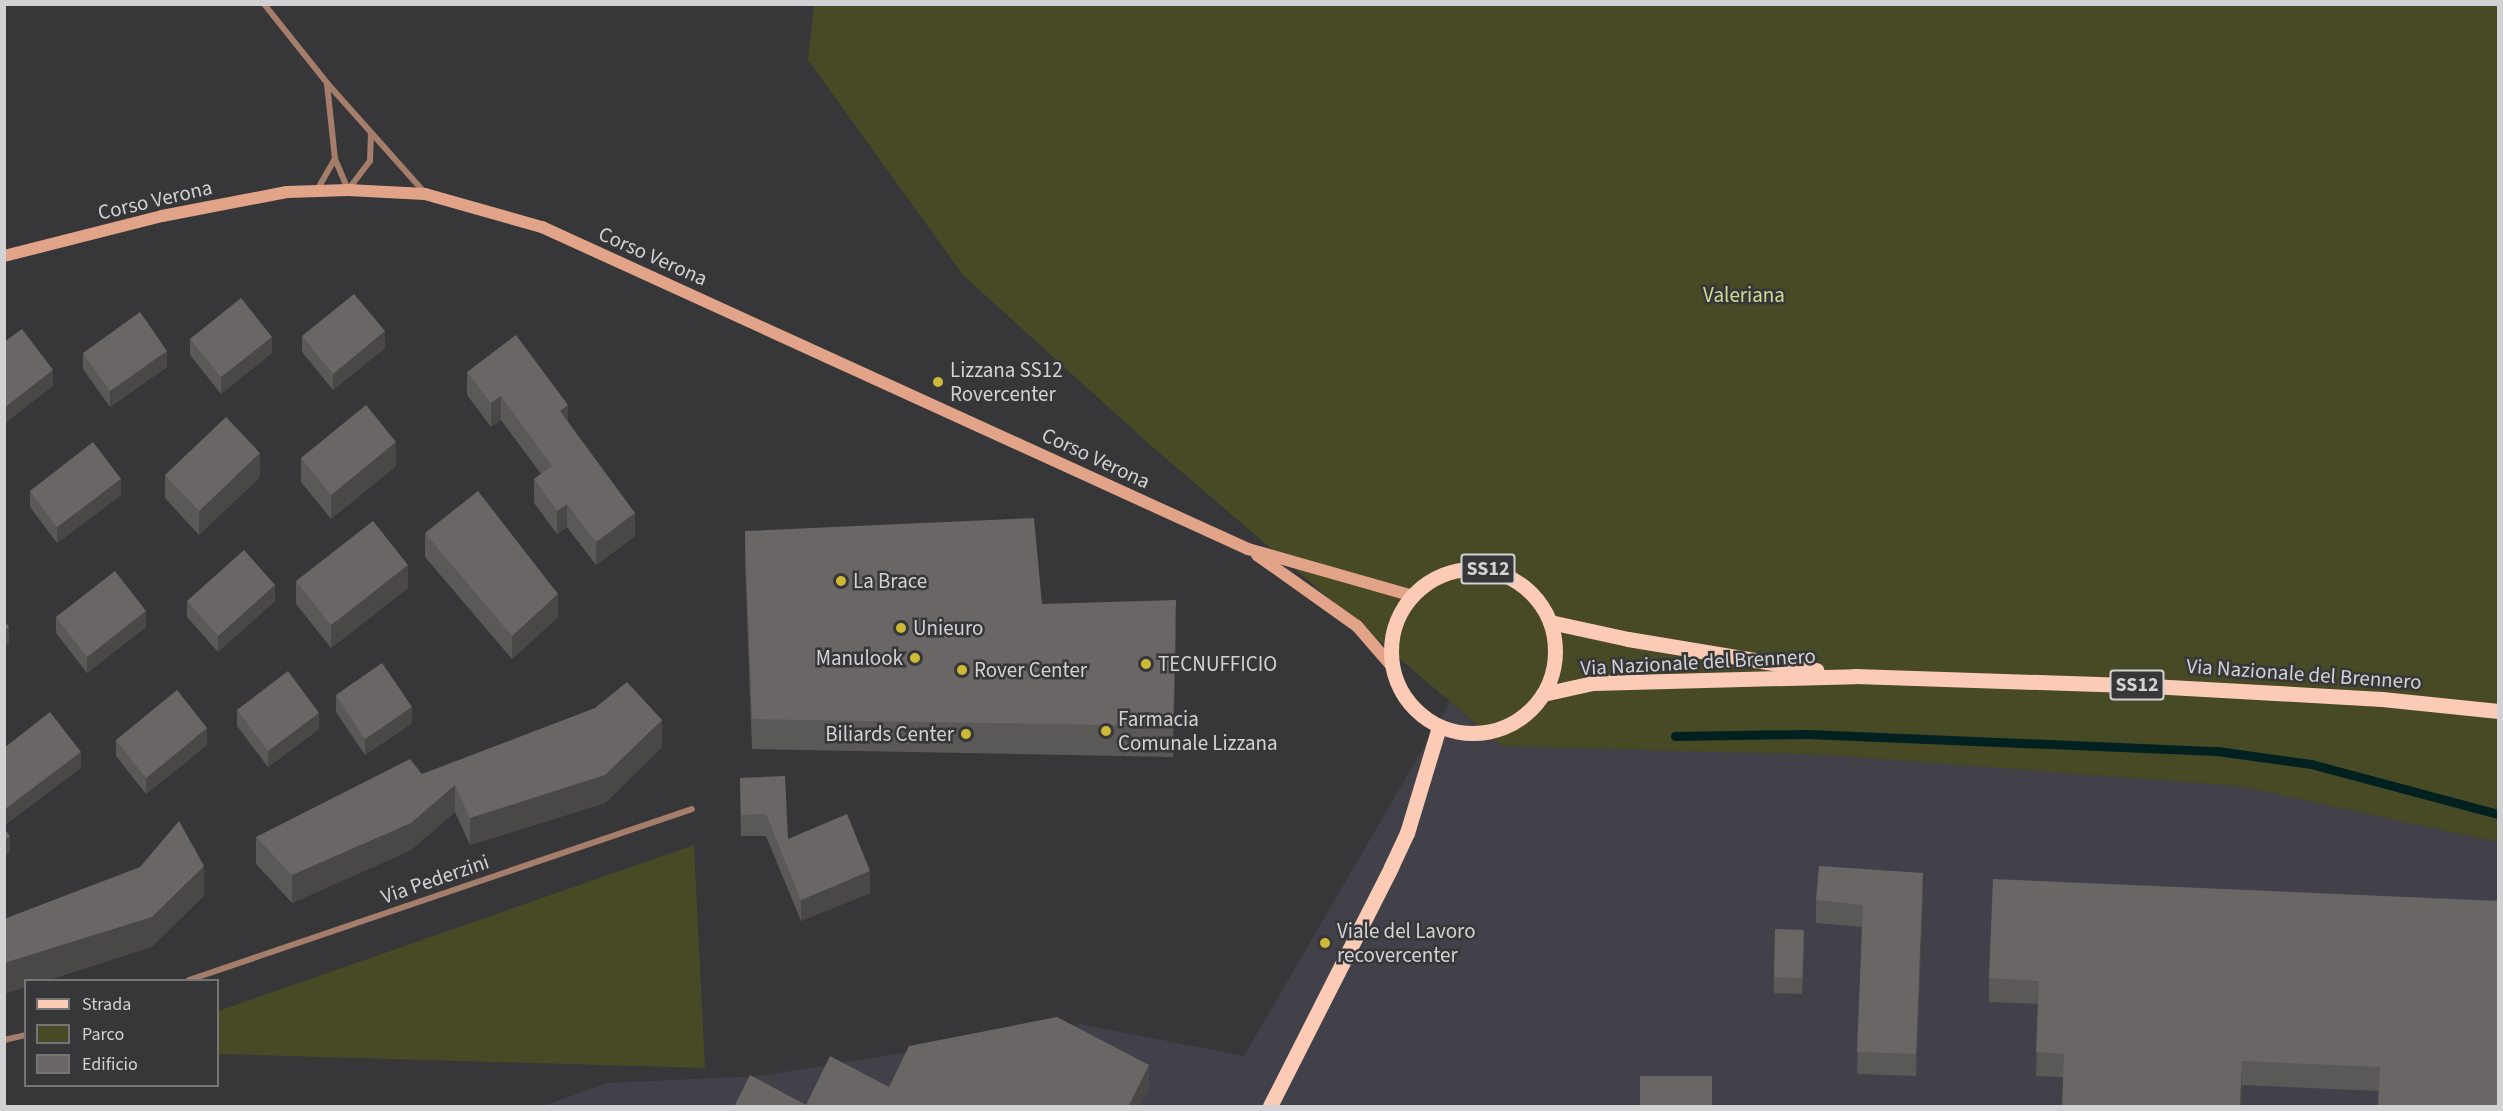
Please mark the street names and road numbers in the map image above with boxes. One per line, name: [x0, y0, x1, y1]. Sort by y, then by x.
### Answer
street label: Corso Verona: [95, 175, 215, 225]
street label: Corso Verona: [595, 221, 711, 291]
street label: Corso Verona: [1038, 422, 1154, 494]
road number: SS12: [1460, 552, 1516, 586]
street label: Via Nazionale del Brennero: [1580, 643, 1816, 681]
street label: Via Nazionale del Brennero: [2186, 653, 2422, 695]
road number: SS12: [2108, 668, 2166, 702]
street label: Via Pederzini: [378, 849, 492, 909]

